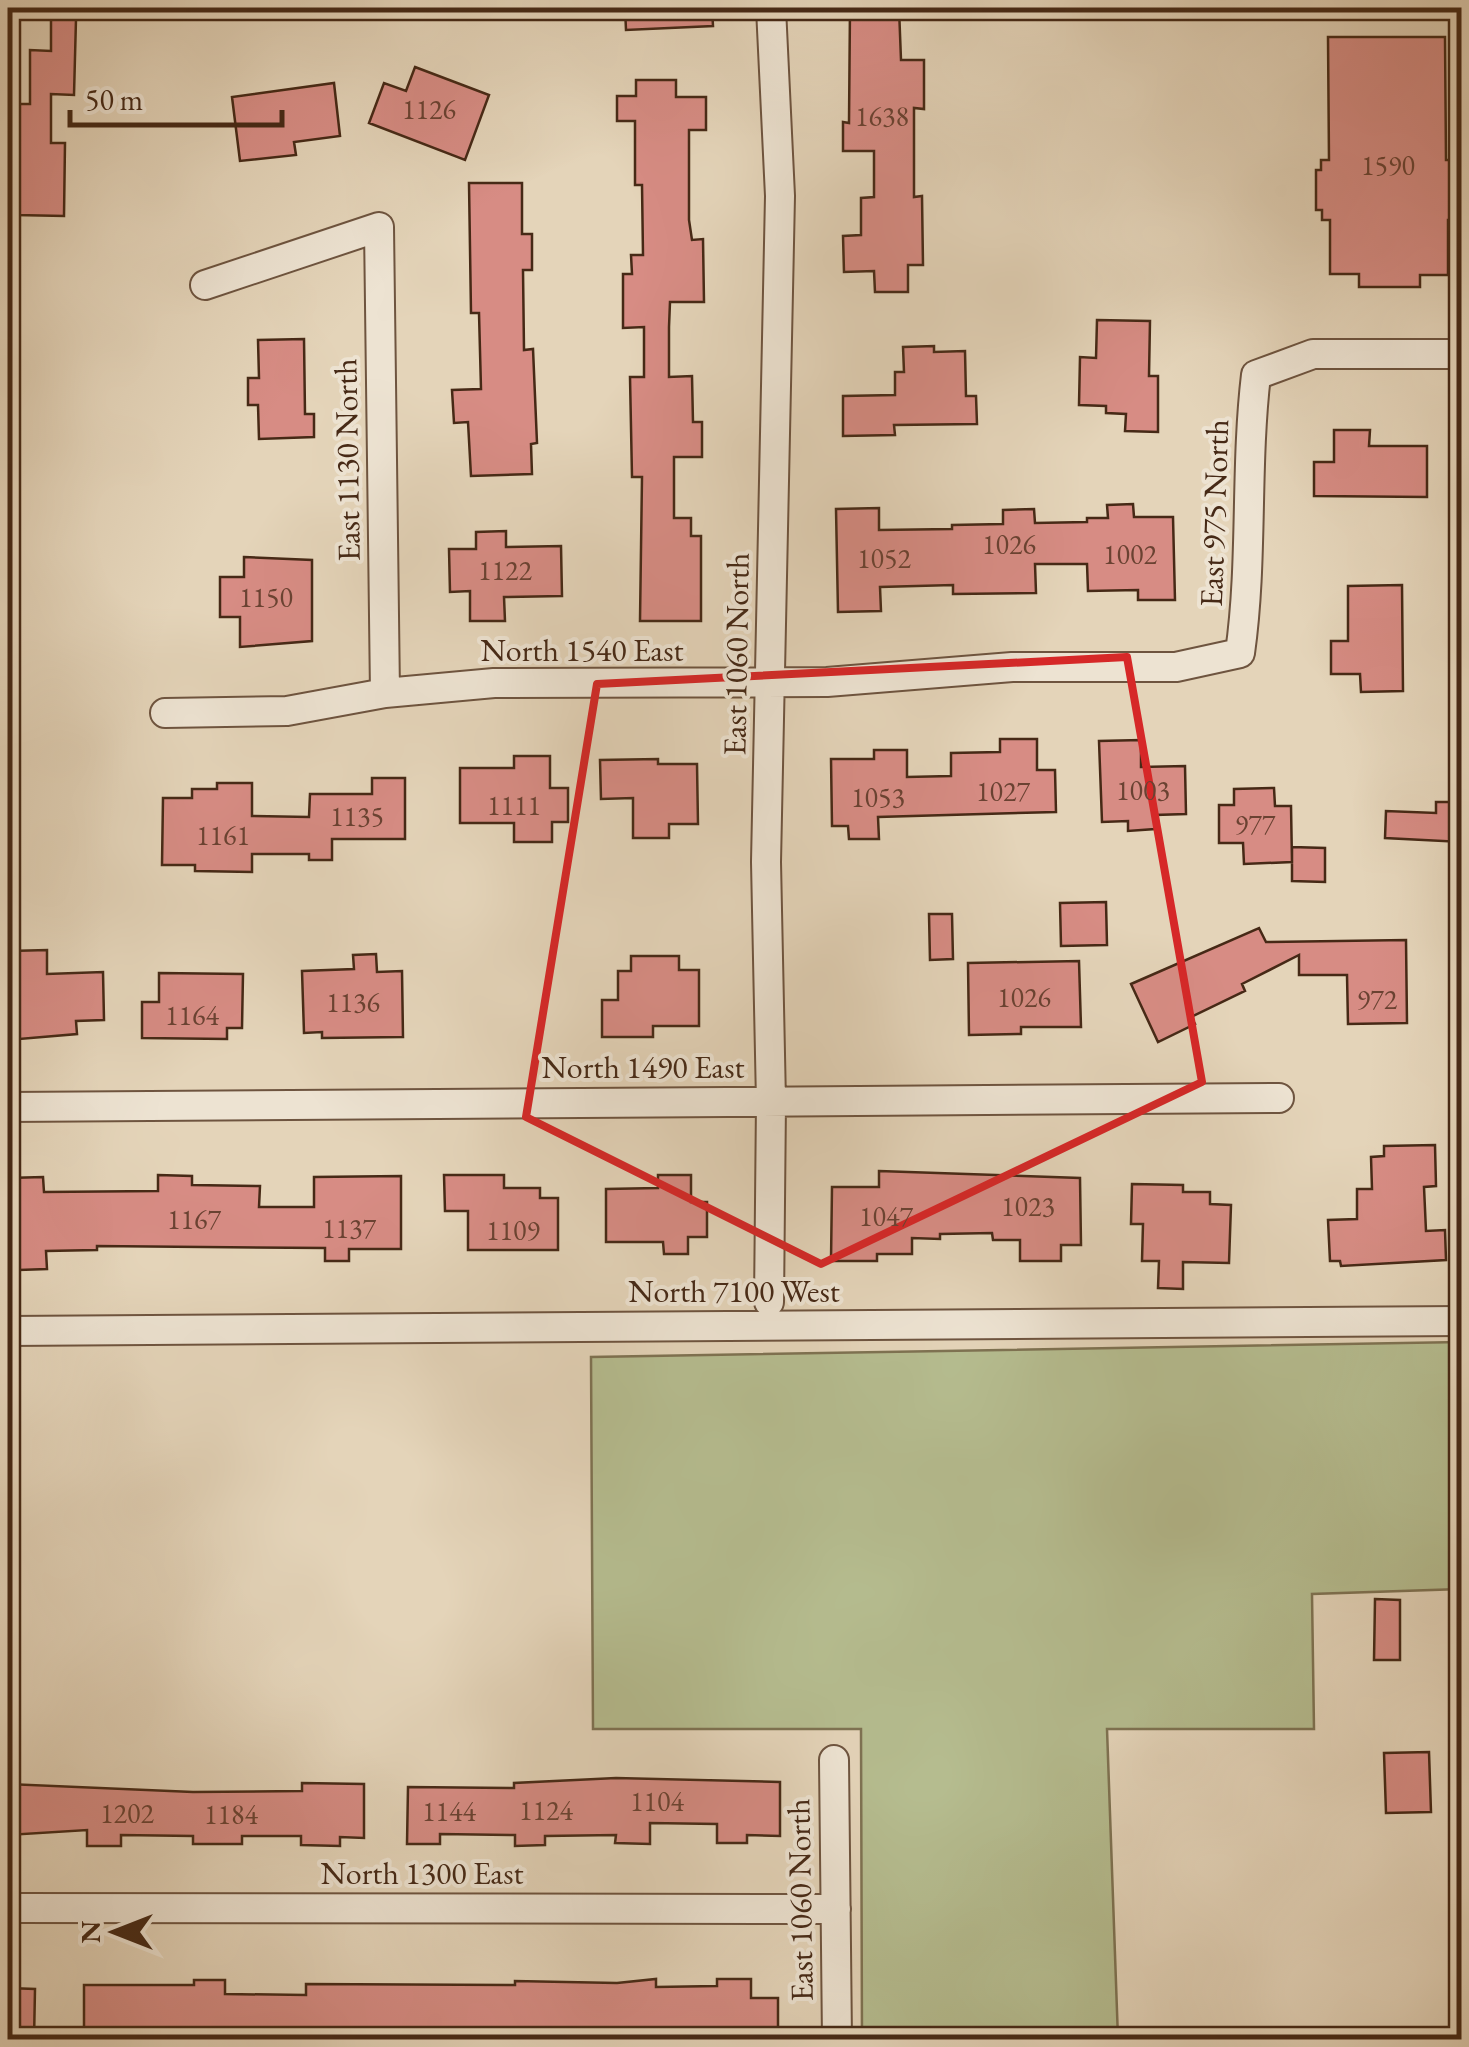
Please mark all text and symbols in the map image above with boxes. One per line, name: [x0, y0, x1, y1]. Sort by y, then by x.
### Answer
scale bar: [70, 65, 282, 127]
text: 50 m: [85, 80, 143, 119]
house number: 1126: [402, 91, 456, 127]
house number: 1638: [855, 98, 909, 134]
house number: 1590: [1361, 147, 1415, 183]
street label: East 1130 North: [324, 358, 370, 562]
street label: East 975 North: [1190, 418, 1238, 608]
house number: 1026: [982, 526, 1036, 562]
house number: 1002: [1103, 536, 1157, 572]
house number: 1052: [857, 540, 911, 576]
house number: 1122: [478, 552, 532, 588]
street label: East 1060 North: [713, 552, 759, 756]
house number: 1150: [239, 579, 293, 615]
street label: North 1540 East: [480, 629, 684, 671]
house number: 1003: [1116, 772, 1170, 808]
house number: 1027: [976, 773, 1030, 809]
house number: 1053: [851, 779, 905, 815]
house number: 1111: [487, 787, 541, 823]
house number: 1135: [330, 798, 384, 834]
house number: 977: [1235, 806, 1276, 842]
house number: 1161: [196, 817, 250, 853]
house number: 1026: [997, 979, 1051, 1015]
house number: 972: [1357, 981, 1398, 1017]
house number: 1136: [326, 984, 380, 1020]
house number: 1164: [165, 997, 219, 1033]
street label: North 1490 East: [541, 1046, 745, 1088]
house number: 1023: [1001, 1188, 1055, 1224]
house number: 1047: [859, 1198, 913, 1234]
house number: 1167: [167, 1201, 221, 1237]
house number: 1137: [322, 1210, 376, 1246]
house number: 1109: [486, 1212, 540, 1248]
street label: North 7100 West: [628, 1270, 840, 1312]
house number: 1104: [630, 1783, 684, 1819]
house number: 1124: [519, 1792, 573, 1828]
house number: 1144: [422, 1793, 476, 1829]
house number: 1202: [100, 1795, 154, 1831]
house number: 1184: [204, 1796, 258, 1832]
street label: East 1060 North: [777, 1798, 823, 2002]
street label: North 1300 East: [320, 1852, 524, 1894]
north arrow: [65, 1882, 165, 1982]
text: N: [72, 1920, 108, 1943]

